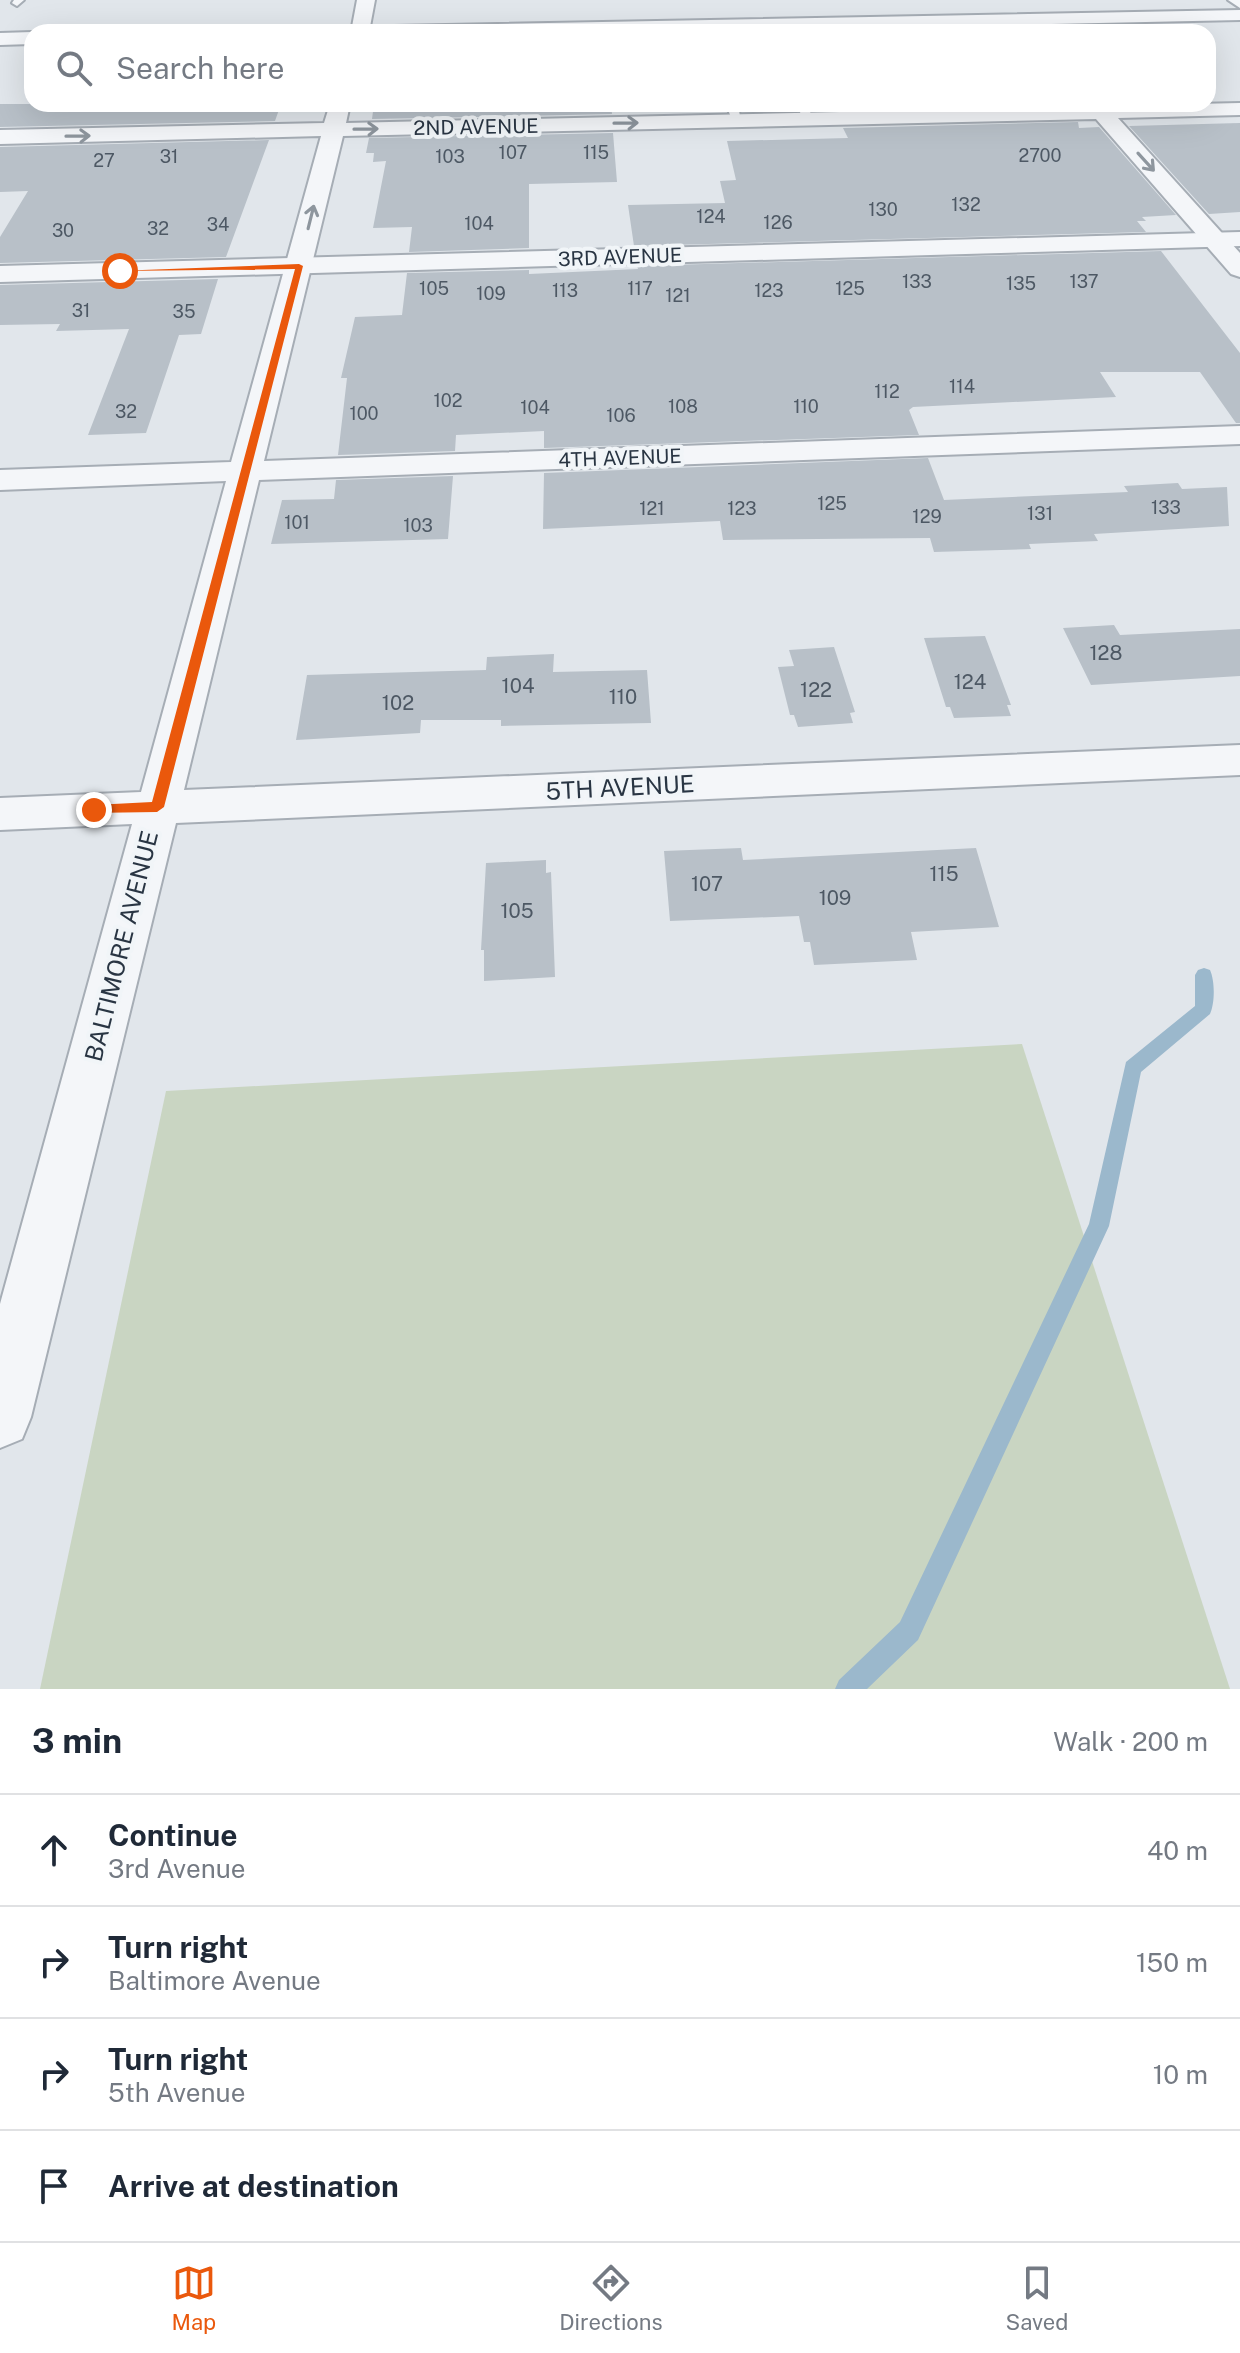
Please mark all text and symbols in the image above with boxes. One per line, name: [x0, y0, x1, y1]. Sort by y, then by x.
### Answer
search box: [24, 24, 1216, 112]
icon: search: [52, 46, 96, 90]
text: Search here: [116, 50, 284, 86]
street label: 2ND AVENUE: [413, 114, 539, 140]
one-way arrow: [612, 115, 639, 131]
one-way arrow: [352, 122, 379, 137]
one-way arrow: [64, 128, 91, 143]
house number: 107: [499, 142, 527, 163]
house number: 115: [583, 142, 609, 163]
house number: 2700: [1018, 145, 1062, 166]
house number: 31: [160, 146, 178, 167]
house number: 103: [435, 146, 465, 167]
house number: 27: [93, 150, 115, 171]
one-way arrow: [1136, 152, 1154, 172]
house number: 132: [951, 194, 981, 215]
house number: 130: [868, 199, 898, 220]
one-way arrow: [305, 204, 320, 230]
house number: 124: [696, 206, 726, 227]
house number: 126: [763, 212, 793, 233]
house number: 104: [464, 213, 494, 234]
house number: 34: [207, 214, 229, 235]
house number: 32: [147, 218, 169, 239]
house number: 30: [52, 220, 74, 241]
street label: 3RD AVENUE: [558, 243, 682, 271]
route start: [102, 253, 138, 289]
house number: 133: [902, 271, 932, 292]
house number: 137: [1069, 271, 1099, 292]
house number: 135: [1006, 273, 1036, 294]
house number: 105: [419, 278, 449, 299]
house number: 117: [627, 278, 653, 299]
house number: 125: [835, 278, 865, 299]
house number: 113: [552, 280, 578, 301]
house number: 123: [754, 280, 784, 301]
house number: 109: [476, 283, 506, 304]
house number: 121: [665, 285, 691, 306]
house number: 31: [72, 300, 90, 321]
house number: 35: [173, 301, 195, 322]
house number: 114: [949, 376, 975, 397]
house number: 112: [874, 381, 900, 402]
house number: 102: [433, 390, 463, 411]
house number: 108: [668, 396, 698, 417]
house number: 110: [793, 396, 819, 417]
house number: 104: [520, 397, 550, 418]
house number: 32: [115, 401, 137, 422]
house number: 100: [349, 403, 379, 424]
house number: 106: [606, 405, 636, 426]
street label: 4TH AVENUE: [558, 444, 682, 472]
house number: 125: [817, 493, 847, 514]
house number: 133: [1151, 497, 1181, 518]
house number: 121: [639, 498, 665, 519]
house number: 123: [727, 498, 757, 519]
house number: 131: [1027, 503, 1053, 524]
house number: 129: [912, 506, 942, 527]
house number: 101: [284, 512, 310, 533]
house number: 103: [403, 515, 433, 536]
house number: 128: [1089, 641, 1123, 665]
house number: 124: [954, 670, 986, 694]
house number: 104: [502, 674, 534, 698]
house number: 122: [800, 678, 832, 702]
house number: 110: [609, 685, 637, 709]
house number: 102: [382, 691, 414, 715]
street label: 5TH AVENUE: [545, 769, 695, 805]
route end: [76, 792, 112, 828]
street label: BALTIMORE AVENUE: [79, 828, 163, 1064]
house number: 115: [929, 862, 959, 886]
house number: 107: [691, 872, 723, 896]
house number: 109: [819, 886, 851, 910]
house number: 105: [500, 899, 534, 923]
text: 3 min: [32, 1721, 122, 1761]
text: Walk · 200 m: [1053, 1726, 1208, 1757]
text: Continue: [108, 1817, 238, 1853]
icon: ahead: [32, 1828, 76, 1872]
text: 40 m: [1147, 1835, 1208, 1866]
text: 3rd Avenue: [108, 1853, 245, 1884]
text: Turn right: [108, 1929, 248, 1965]
icon: right: [32, 1940, 76, 1984]
text: 150 m: [1136, 1947, 1208, 1978]
text: Baltimore Avenue: [108, 1965, 321, 1996]
text: Turn right: [108, 2041, 248, 2077]
icon: right: [32, 2052, 76, 2096]
text: 10 m: [1153, 2059, 1208, 2090]
text: 5th Avenue: [108, 2077, 245, 2108]
icon: arrive: [32, 2164, 76, 2208]
text: Arrive at destination: [108, 2168, 399, 2204]
tab: Map: [172, 2261, 216, 2335]
tab: Directions: [559, 2261, 663, 2335]
tab: Saved: [1006, 2261, 1068, 2335]

